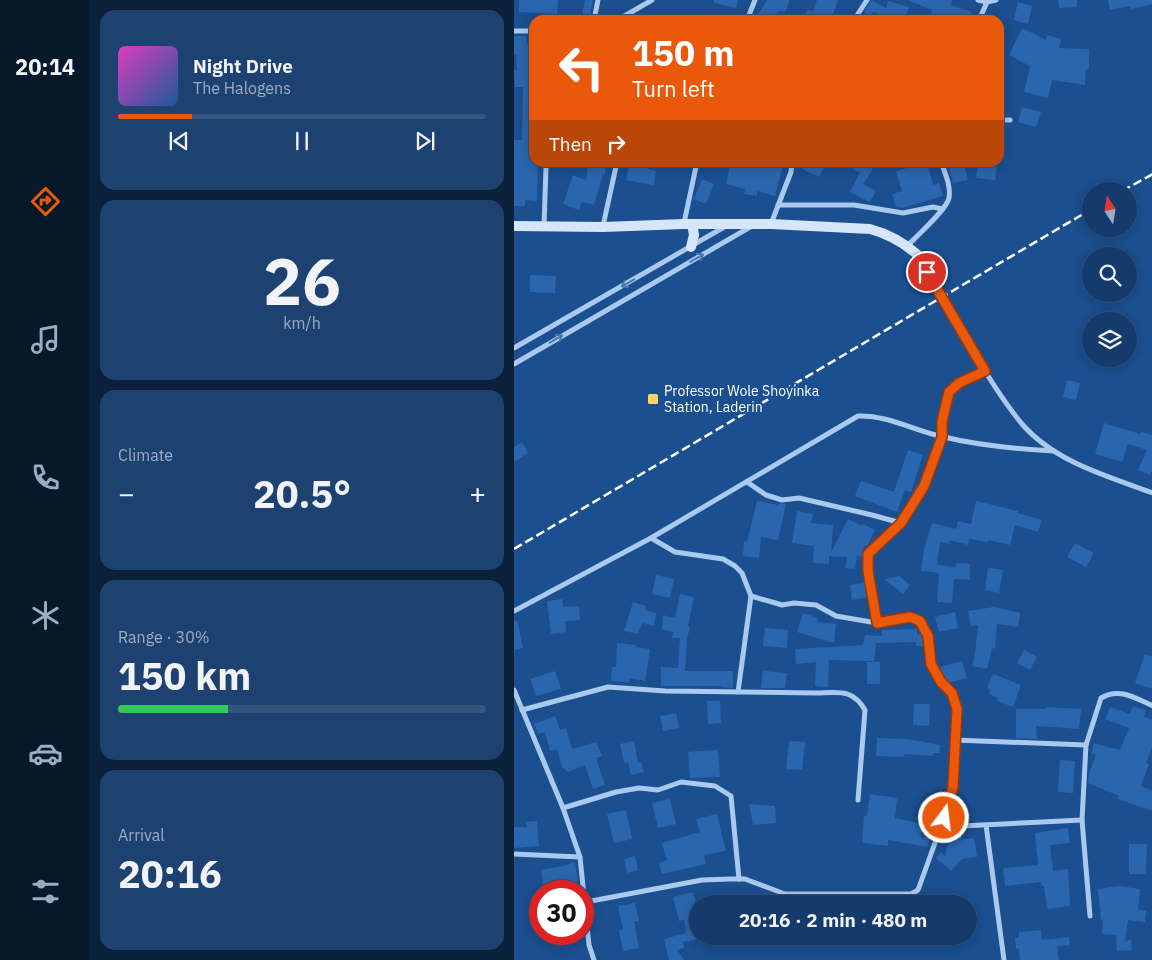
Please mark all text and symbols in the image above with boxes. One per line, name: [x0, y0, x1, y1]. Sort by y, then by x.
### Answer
text: 150 m: [632, 30, 735, 76]
icon: left: [549, 35, 614, 100]
text: 20:14: [15, 52, 75, 81]
text: Night Drive: [193, 54, 293, 78]
text: Turn left: [632, 74, 715, 103]
text: The Halogens: [193, 78, 291, 98]
icon: previous: [165, 127, 193, 155]
icon: pause: [288, 127, 316, 155]
icon: next: [411, 127, 439, 155]
icon: right: [602, 130, 630, 158]
text: Then: [549, 132, 592, 156]
north arrow: [1082, 182, 1136, 238]
map controls: [1082, 182, 1137, 367]
icon: directions: [28, 184, 63, 219]
text: 26: [263, 238, 341, 323]
button: search: [1082, 247, 1137, 302]
pin: [906, 251, 948, 293]
one-way arrow: [689, 252, 703, 262]
icon: arrive: [913, 258, 941, 286]
one-way arrow: [622, 279, 636, 289]
button: layers: [1082, 312, 1137, 367]
text: km/h: [283, 313, 321, 333]
icon: music: [28, 322, 63, 357]
one-way arrow: [549, 334, 563, 344]
place label: Professor Wole Shoyinka Station, Laderin: [664, 382, 820, 416]
marker: Professor Wole Shoyinka Station, Laderin: [646, 392, 660, 406]
text: Climate: [118, 445, 173, 465]
icon: phone: [28, 460, 63, 495]
text: 20.5°: [253, 469, 351, 518]
text: −: [118, 475, 135, 512]
text: +: [469, 475, 486, 512]
icon: climate: [28, 598, 63, 633]
text: Range · 30%: [118, 627, 210, 647]
text: 150 km: [118, 651, 251, 700]
icon: car: [28, 736, 63, 771]
position arrow: [917, 791, 969, 843]
text: Arrival: [118, 825, 165, 845]
text: 20:16: [118, 849, 222, 898]
icon: filters: [28, 874, 63, 909]
speed limit sign: 30: [529, 880, 594, 945]
text: 20:16 · 2 min · 480 m: [739, 908, 927, 932]

